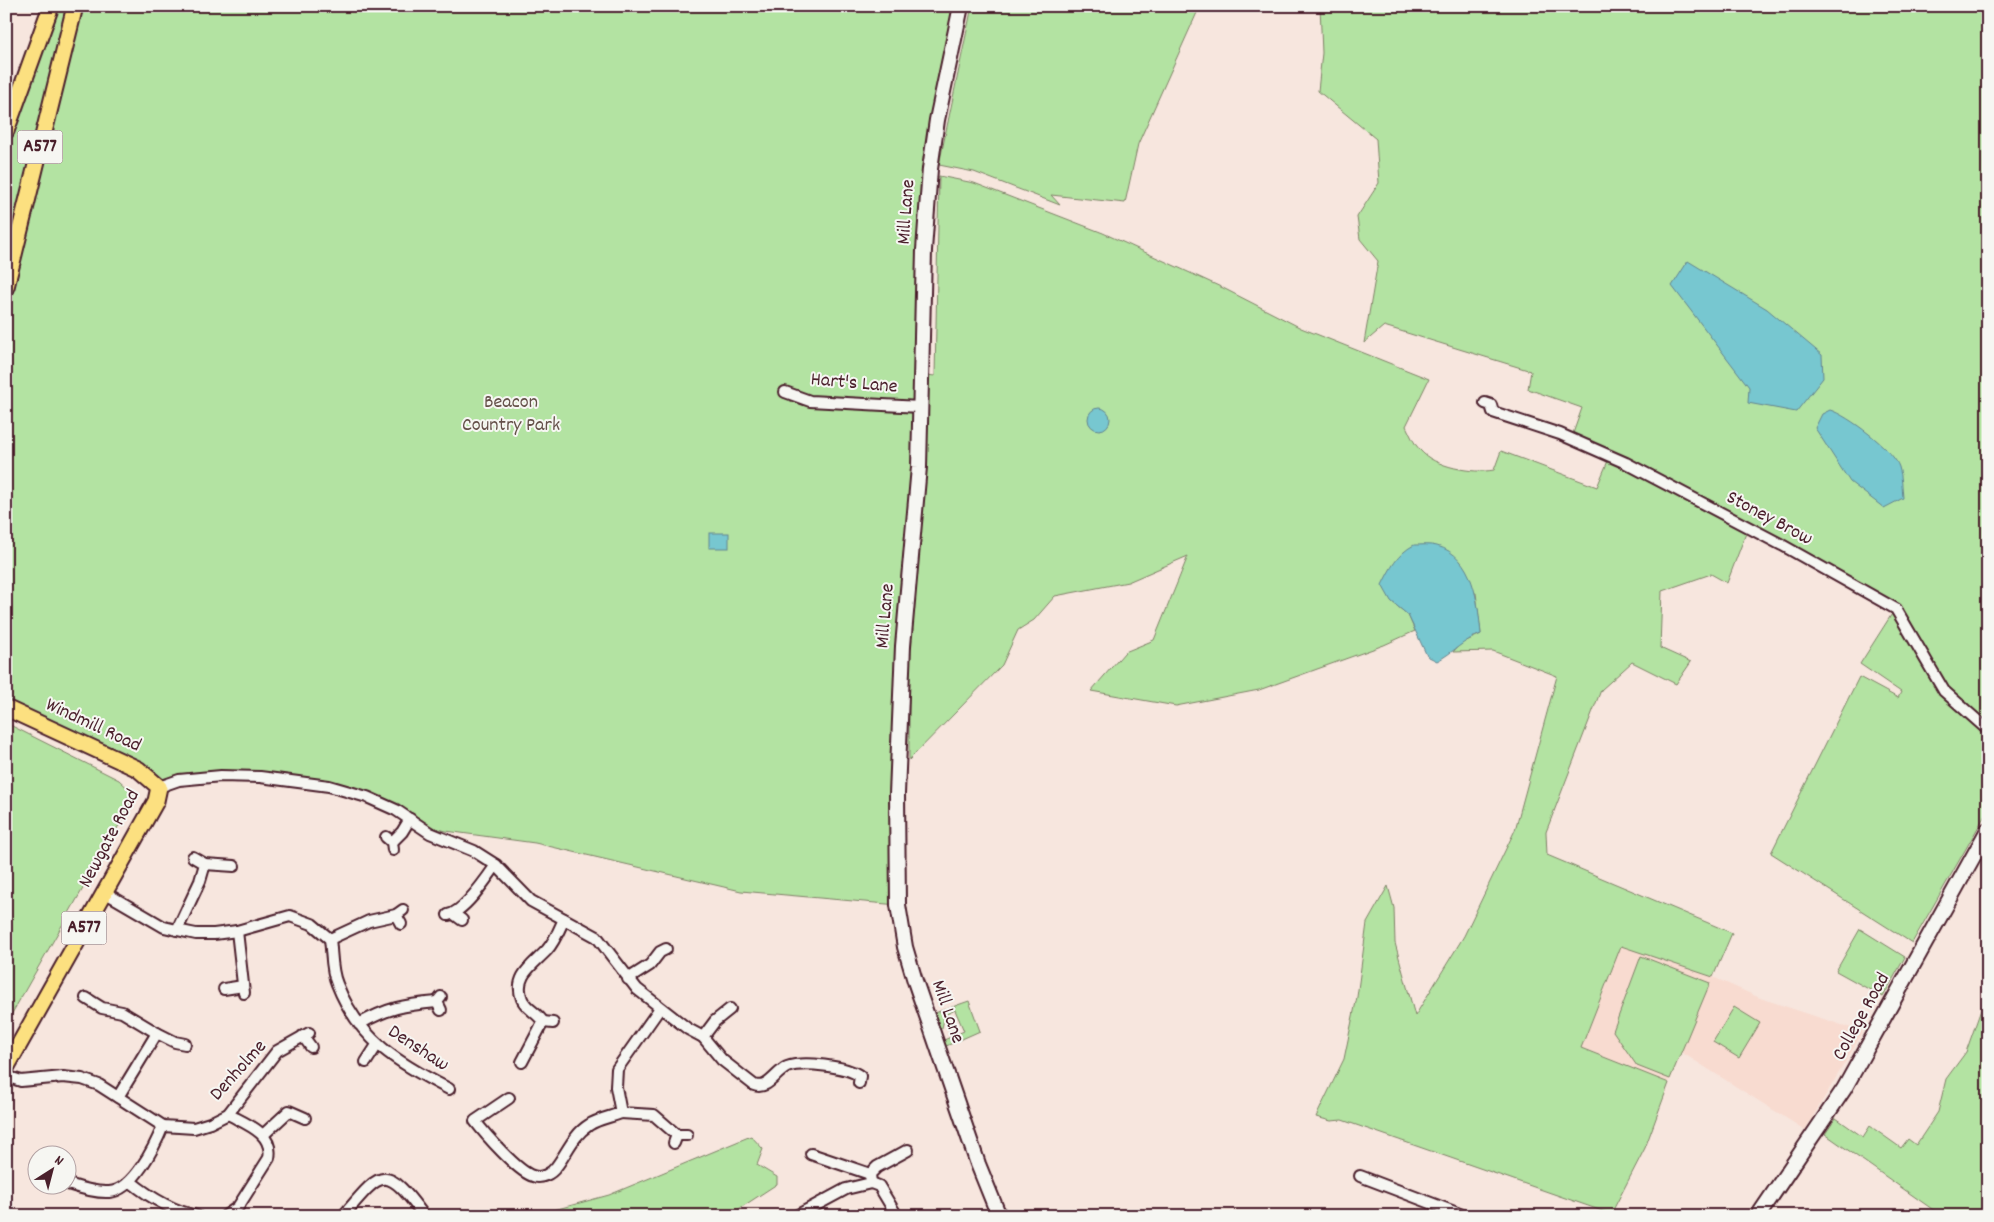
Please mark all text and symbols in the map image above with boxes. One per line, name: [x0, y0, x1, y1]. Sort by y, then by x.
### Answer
road number: A577: [18, 130, 62, 163]
street label: Mill Lane: [891, 178, 923, 245]
street label: Hart's Lane: [809, 366, 899, 402]
park label: Beacon Country Park: [462, 389, 560, 440]
street label: Stoney Brow: [1721, 484, 1817, 554]
street label: Mill Lane: [869, 582, 903, 650]
street label: Windmill Road: [41, 692, 145, 760]
street label: Newgate Road: [72, 785, 148, 893]
road number: A577: [62, 911, 106, 944]
street label: College Road: [1826, 968, 1898, 1066]
street label: Mill Lane: [923, 977, 971, 1048]
street label: Denshaw: [382, 1019, 454, 1079]
street label: Denholme: [204, 1034, 274, 1108]
north arrow: [28, 1144, 78, 1194]
text: N: [50, 1151, 67, 1171]

